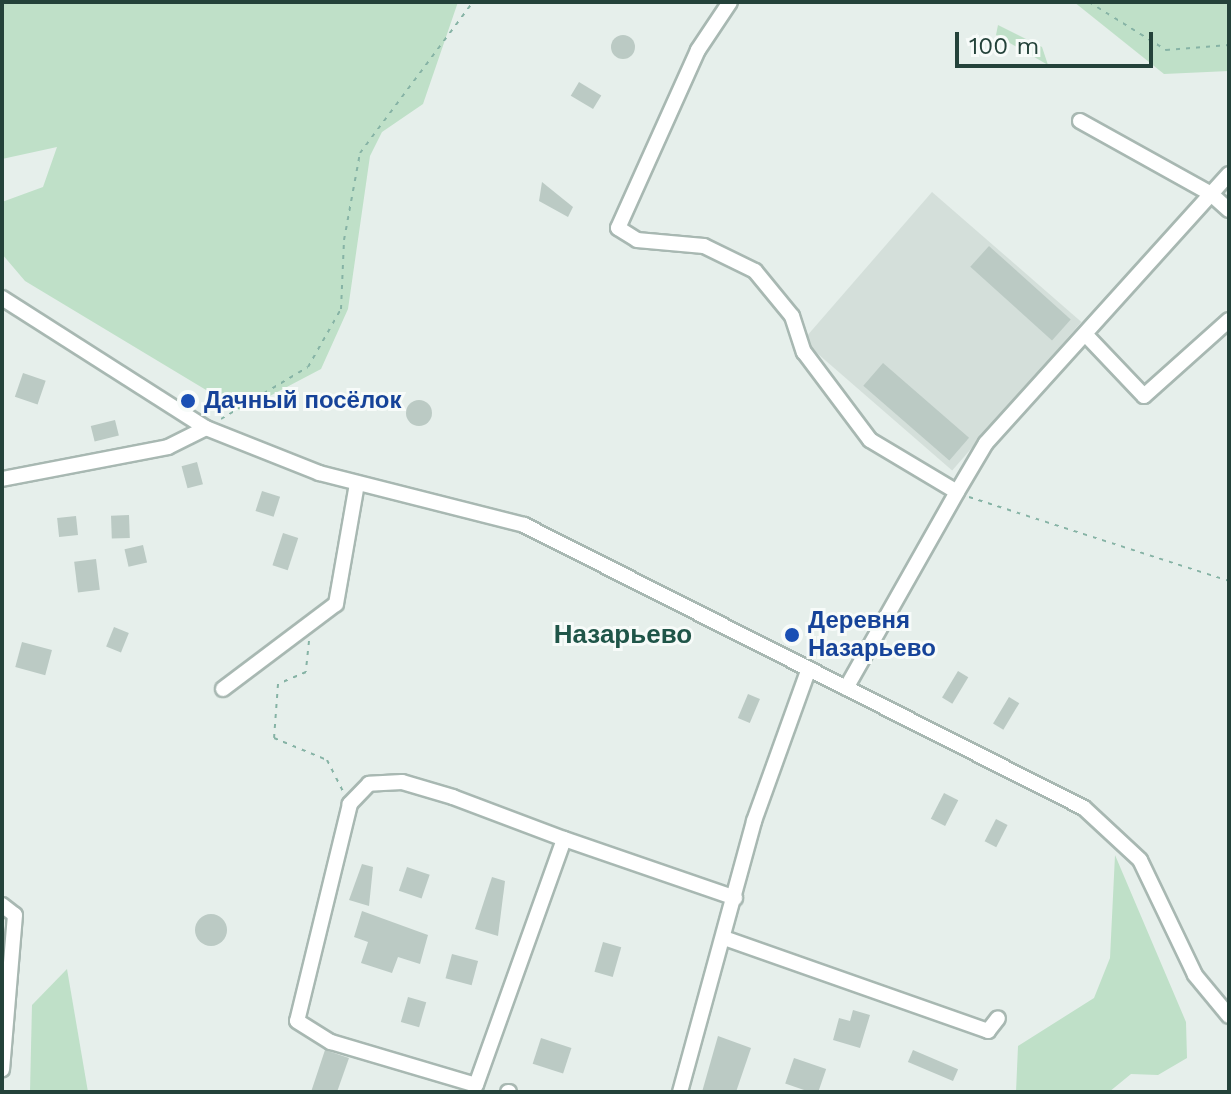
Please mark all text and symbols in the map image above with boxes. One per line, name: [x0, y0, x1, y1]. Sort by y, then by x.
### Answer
scale bar: [959, 16, 1157, 66]
text: 100 m: [969, 32, 1039, 60]
place label: Дачный посёлок: [204, 387, 402, 415]
marker: Дачный посёлок: [179, 392, 197, 410]
place label: Деревня Назарьево: [808, 607, 936, 663]
district label: Назарьево: [554, 619, 692, 651]
marker: Деревня Назарьево: [783, 626, 801, 644]

